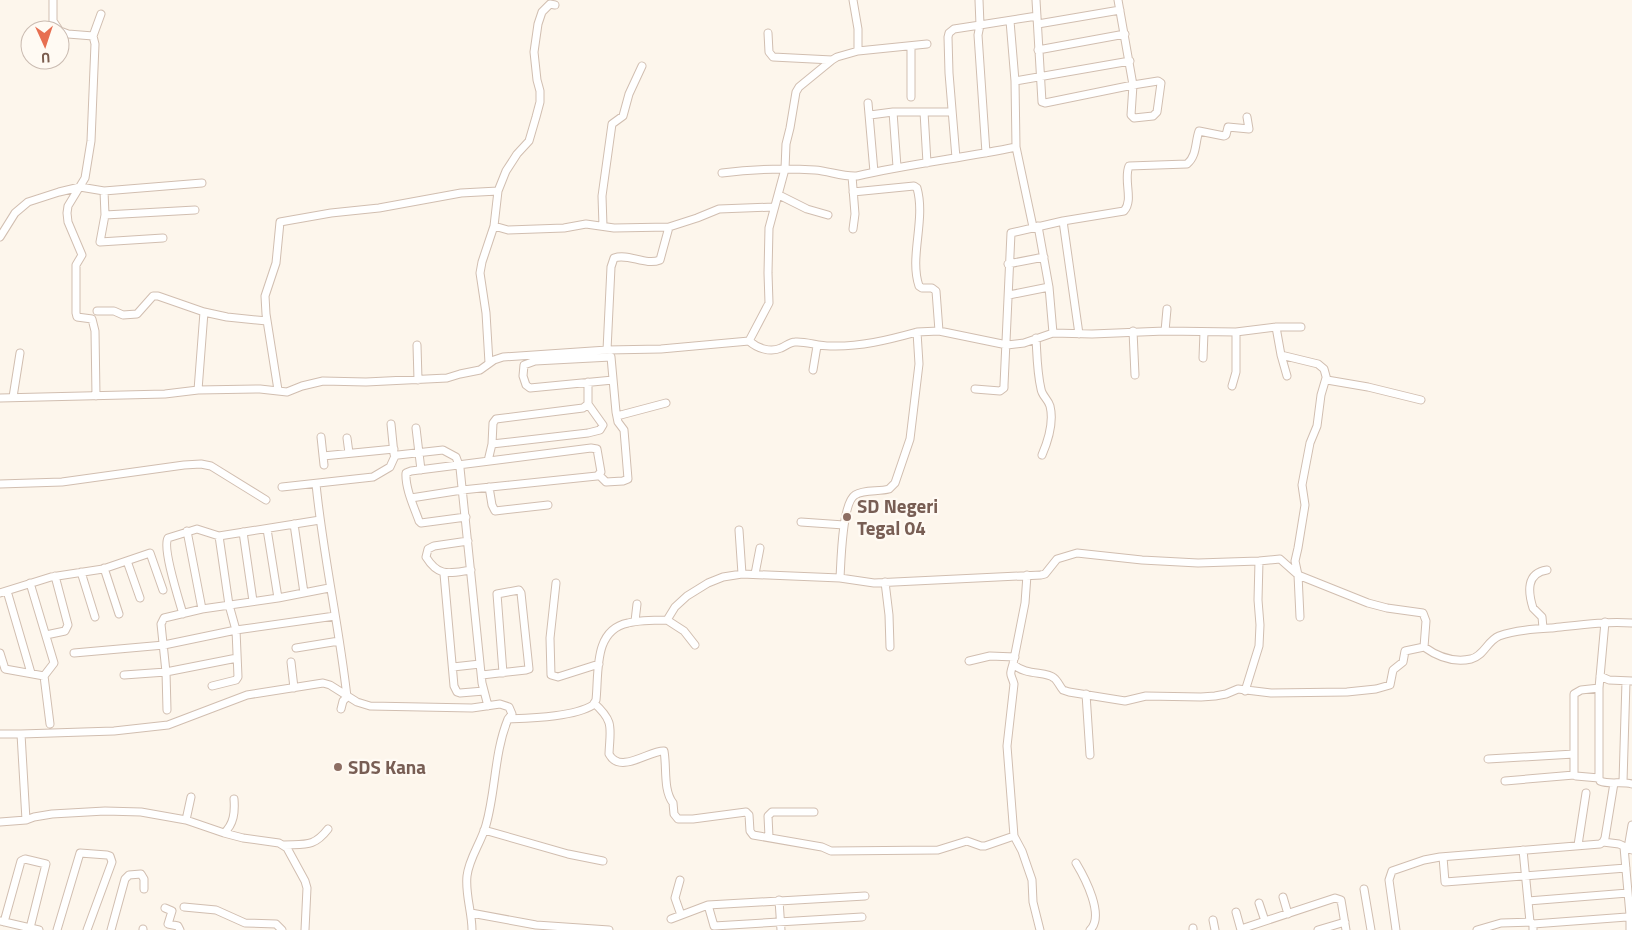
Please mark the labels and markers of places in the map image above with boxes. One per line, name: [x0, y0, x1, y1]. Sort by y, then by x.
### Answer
place label: SD Negeri Tegal 04: [857, 491, 938, 542]
marker: SD Negeri Tegal 04: [841, 511, 853, 523]
place label: SDS Kana: [348, 752, 426, 781]
marker: SDS Kana: [332, 761, 344, 773]

